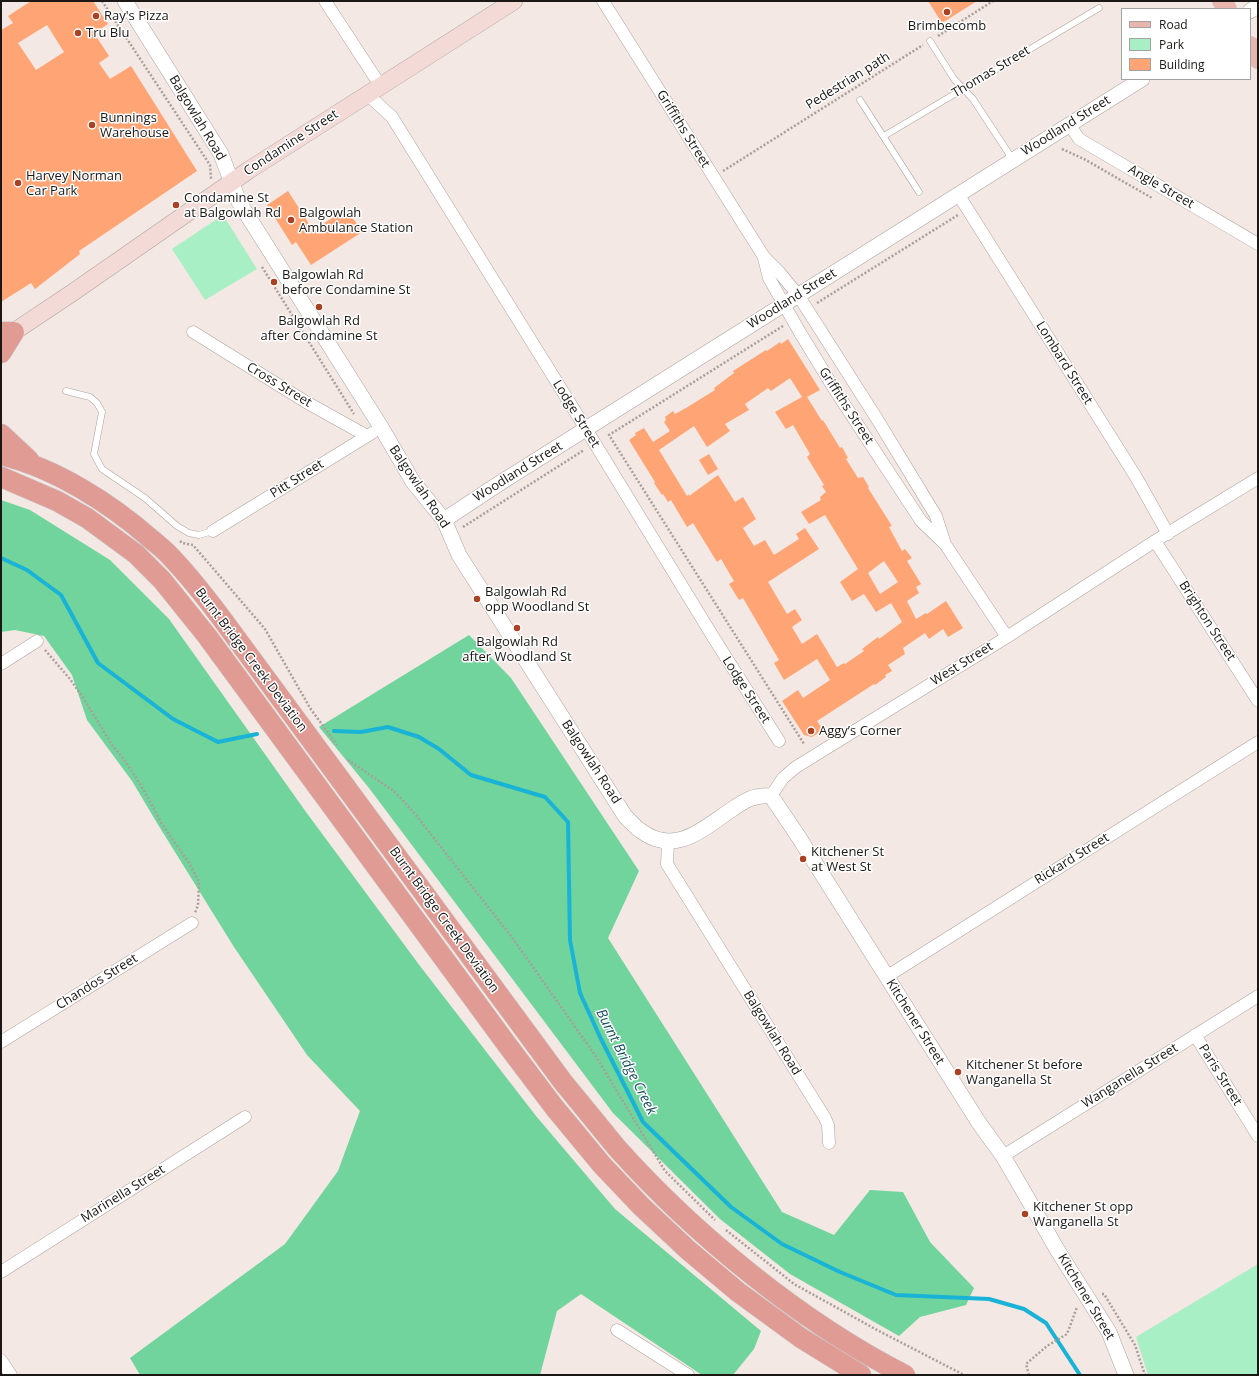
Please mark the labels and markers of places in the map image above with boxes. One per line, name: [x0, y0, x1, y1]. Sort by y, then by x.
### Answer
marker: Brimbecomb: [942, 7, 952, 17]
place label: Ray's Pizza: [104, 8, 169, 24]
marker: Ray's Pizza: [91, 11, 101, 21]
place label: Brimbecomb: [908, 18, 986, 34]
place label: Tru Blu: [86, 25, 129, 41]
marker: Tru Blu: [73, 28, 83, 38]
place label: Bunnings Warehouse: [100, 110, 169, 141]
marker: Bunnings Warehouse: [87, 120, 97, 130]
place label: Harvey Norman Car Park: [26, 168, 122, 199]
marker: Harvey Norman Car Park: [13, 178, 23, 188]
place label: Condamine St at Balgowlah Rd: [184, 190, 281, 221]
marker: Condamine St at Balgowlah Rd: [171, 200, 181, 210]
place label: Balgowlah Ambulance Station: [299, 205, 413, 236]
marker: Balgowlah Ambulance Station: [286, 215, 296, 225]
place label: Balgowlah Rd before Condamine St: [282, 267, 410, 298]
marker: Balgowlah Rd before Condamine St: [269, 277, 279, 287]
marker: Balgowlah Rd after Condamine St: [314, 302, 324, 312]
place label: Balgowlah Rd after Condamine St: [260, 313, 378, 344]
place label: Balgowlah Rd opp Woodland St: [485, 584, 589, 615]
marker: Balgowlah Rd opp Woodland St: [472, 594, 482, 604]
marker: Balgowlah Rd after Woodland St: [512, 623, 522, 633]
place label: Balgowlah Rd after Woodland St: [462, 634, 572, 665]
place label: Aggy’s Corner: [819, 723, 902, 739]
marker: Aggy’s Corner: [806, 726, 816, 736]
place label: Kitchener St at West St: [811, 844, 884, 875]
marker: Kitchener St at West St: [798, 854, 808, 864]
place label: Kitchener St before Wanganella St: [966, 1057, 1083, 1088]
marker: Kitchener St before Wanganella St: [953, 1067, 963, 1077]
place label: Kitchener St opp Wanganella St: [1033, 1199, 1133, 1230]
marker: Kitchener St opp Wanganella St: [1020, 1209, 1030, 1219]

